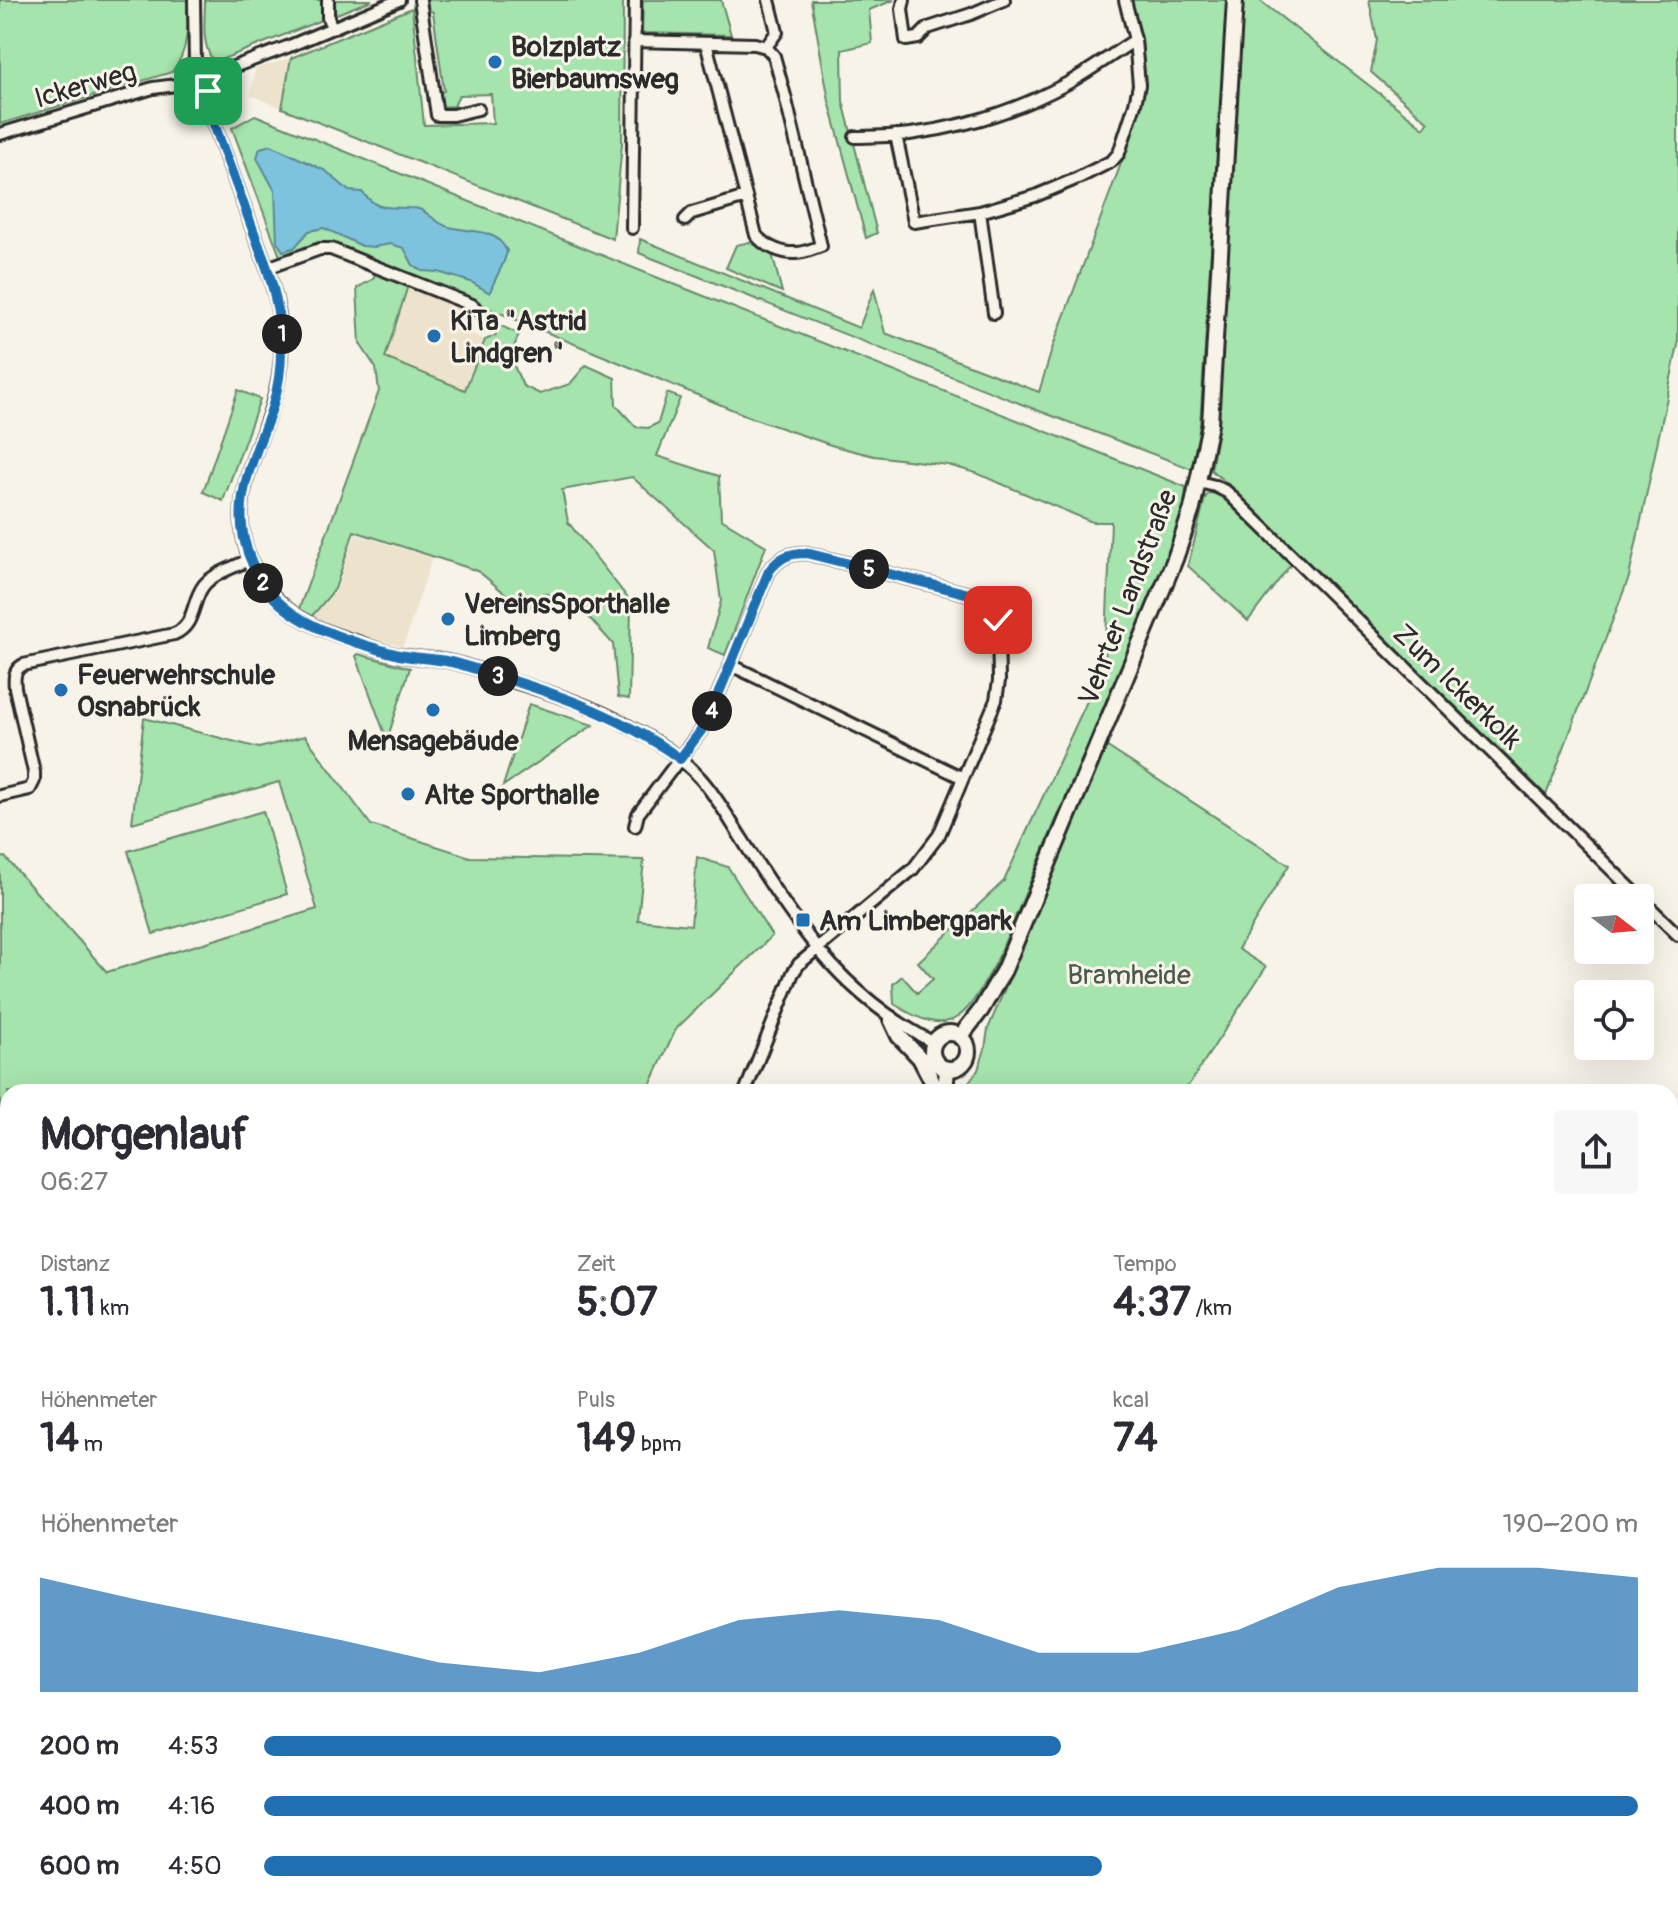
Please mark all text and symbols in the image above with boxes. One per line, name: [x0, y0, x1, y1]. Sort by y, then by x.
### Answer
place label: Bolzplatz Bierbaumsweg: [511, 30, 679, 97]
marker: Bolzplatz Bierbaumsweg: [486, 53, 504, 71]
street label: Ickerweg: [30, 54, 140, 117]
pin: [174, 57, 242, 125]
icon: arrive: [186, 69, 230, 113]
place label: KiTa "Astrid Lindgren": [450, 304, 587, 371]
pin: 1: [262, 314, 302, 354]
text: 1: [278, 320, 286, 348]
marker: KiTa "Astrid Lindgren": [425, 327, 443, 345]
street label: Vehrter Landstraße: [1071, 485, 1186, 710]
pin: 5: [849, 549, 889, 589]
text: 5: [863, 555, 875, 583]
pin: 2: [243, 563, 283, 603]
text: 2: [257, 569, 269, 597]
pin: [964, 586, 1032, 654]
place label: VereinsSporthalle Limberg: [464, 587, 671, 654]
icon: check: [976, 598, 1020, 642]
marker: VereinsSporthalle Limberg: [439, 610, 457, 628]
street label: Zum Ickerkolk: [1385, 617, 1529, 757]
pin: 3: [478, 656, 518, 696]
place label: Feuerwehrschule Osnabrück: [77, 658, 276, 725]
text: 3: [492, 662, 504, 690]
marker: Feuerwehrschule Osnabrück: [52, 681, 70, 699]
pin: 4: [692, 691, 732, 731]
text: 4: [706, 697, 718, 725]
marker: Mensagebäude: [424, 701, 442, 719]
place label: Mensagebäude: [347, 724, 520, 759]
place label: Alte Sporthalle: [424, 778, 600, 813]
marker: Alte Sporthalle: [399, 785, 417, 803]
north arrow: [1574, 884, 1654, 964]
map controls: [1574, 884, 1654, 1060]
place label: Am Limbergpark: [819, 904, 1012, 939]
marker: Am Limbergpark: [794, 911, 812, 929]
park label: Bramheide: [1067, 958, 1191, 993]
button: locate: [1574, 980, 1654, 1060]
text: Morgenlauf: [40, 1108, 249, 1163]
button: share: [1554, 1110, 1638, 1194]
text: 06:27: [40, 1166, 108, 1198]
text: Distanz: [40, 1250, 110, 1278]
text: Zeit: [577, 1250, 615, 1278]
text: Tempo: [1113, 1250, 1177, 1278]
text: 1.11: [40, 1278, 96, 1327]
text: 5:07: [577, 1278, 658, 1327]
text: 4:37: [1113, 1278, 1191, 1327]
text: km: [96, 1294, 129, 1322]
text: /km: [1191, 1294, 1232, 1322]
text: Höhenmeter: [40, 1386, 157, 1414]
text: Puls: [577, 1386, 615, 1414]
text: kcal: [1113, 1386, 1149, 1414]
text: 14: [40, 1414, 79, 1463]
text: 149: [577, 1414, 636, 1463]
text: 74: [1113, 1414, 1158, 1463]
text: m: [79, 1430, 103, 1458]
text: bpm: [636, 1430, 682, 1458]
text: Höhenmeter: [40, 1508, 178, 1540]
text: 190–200 m: [1503, 1508, 1638, 1540]
text: 200 m: [40, 1730, 119, 1762]
text: 4:53: [168, 1730, 219, 1762]
text: 400 m: [40, 1790, 119, 1822]
text: 4:16: [168, 1790, 215, 1822]
text: 600 m: [40, 1850, 119, 1882]
text: 4:50: [168, 1850, 222, 1882]

